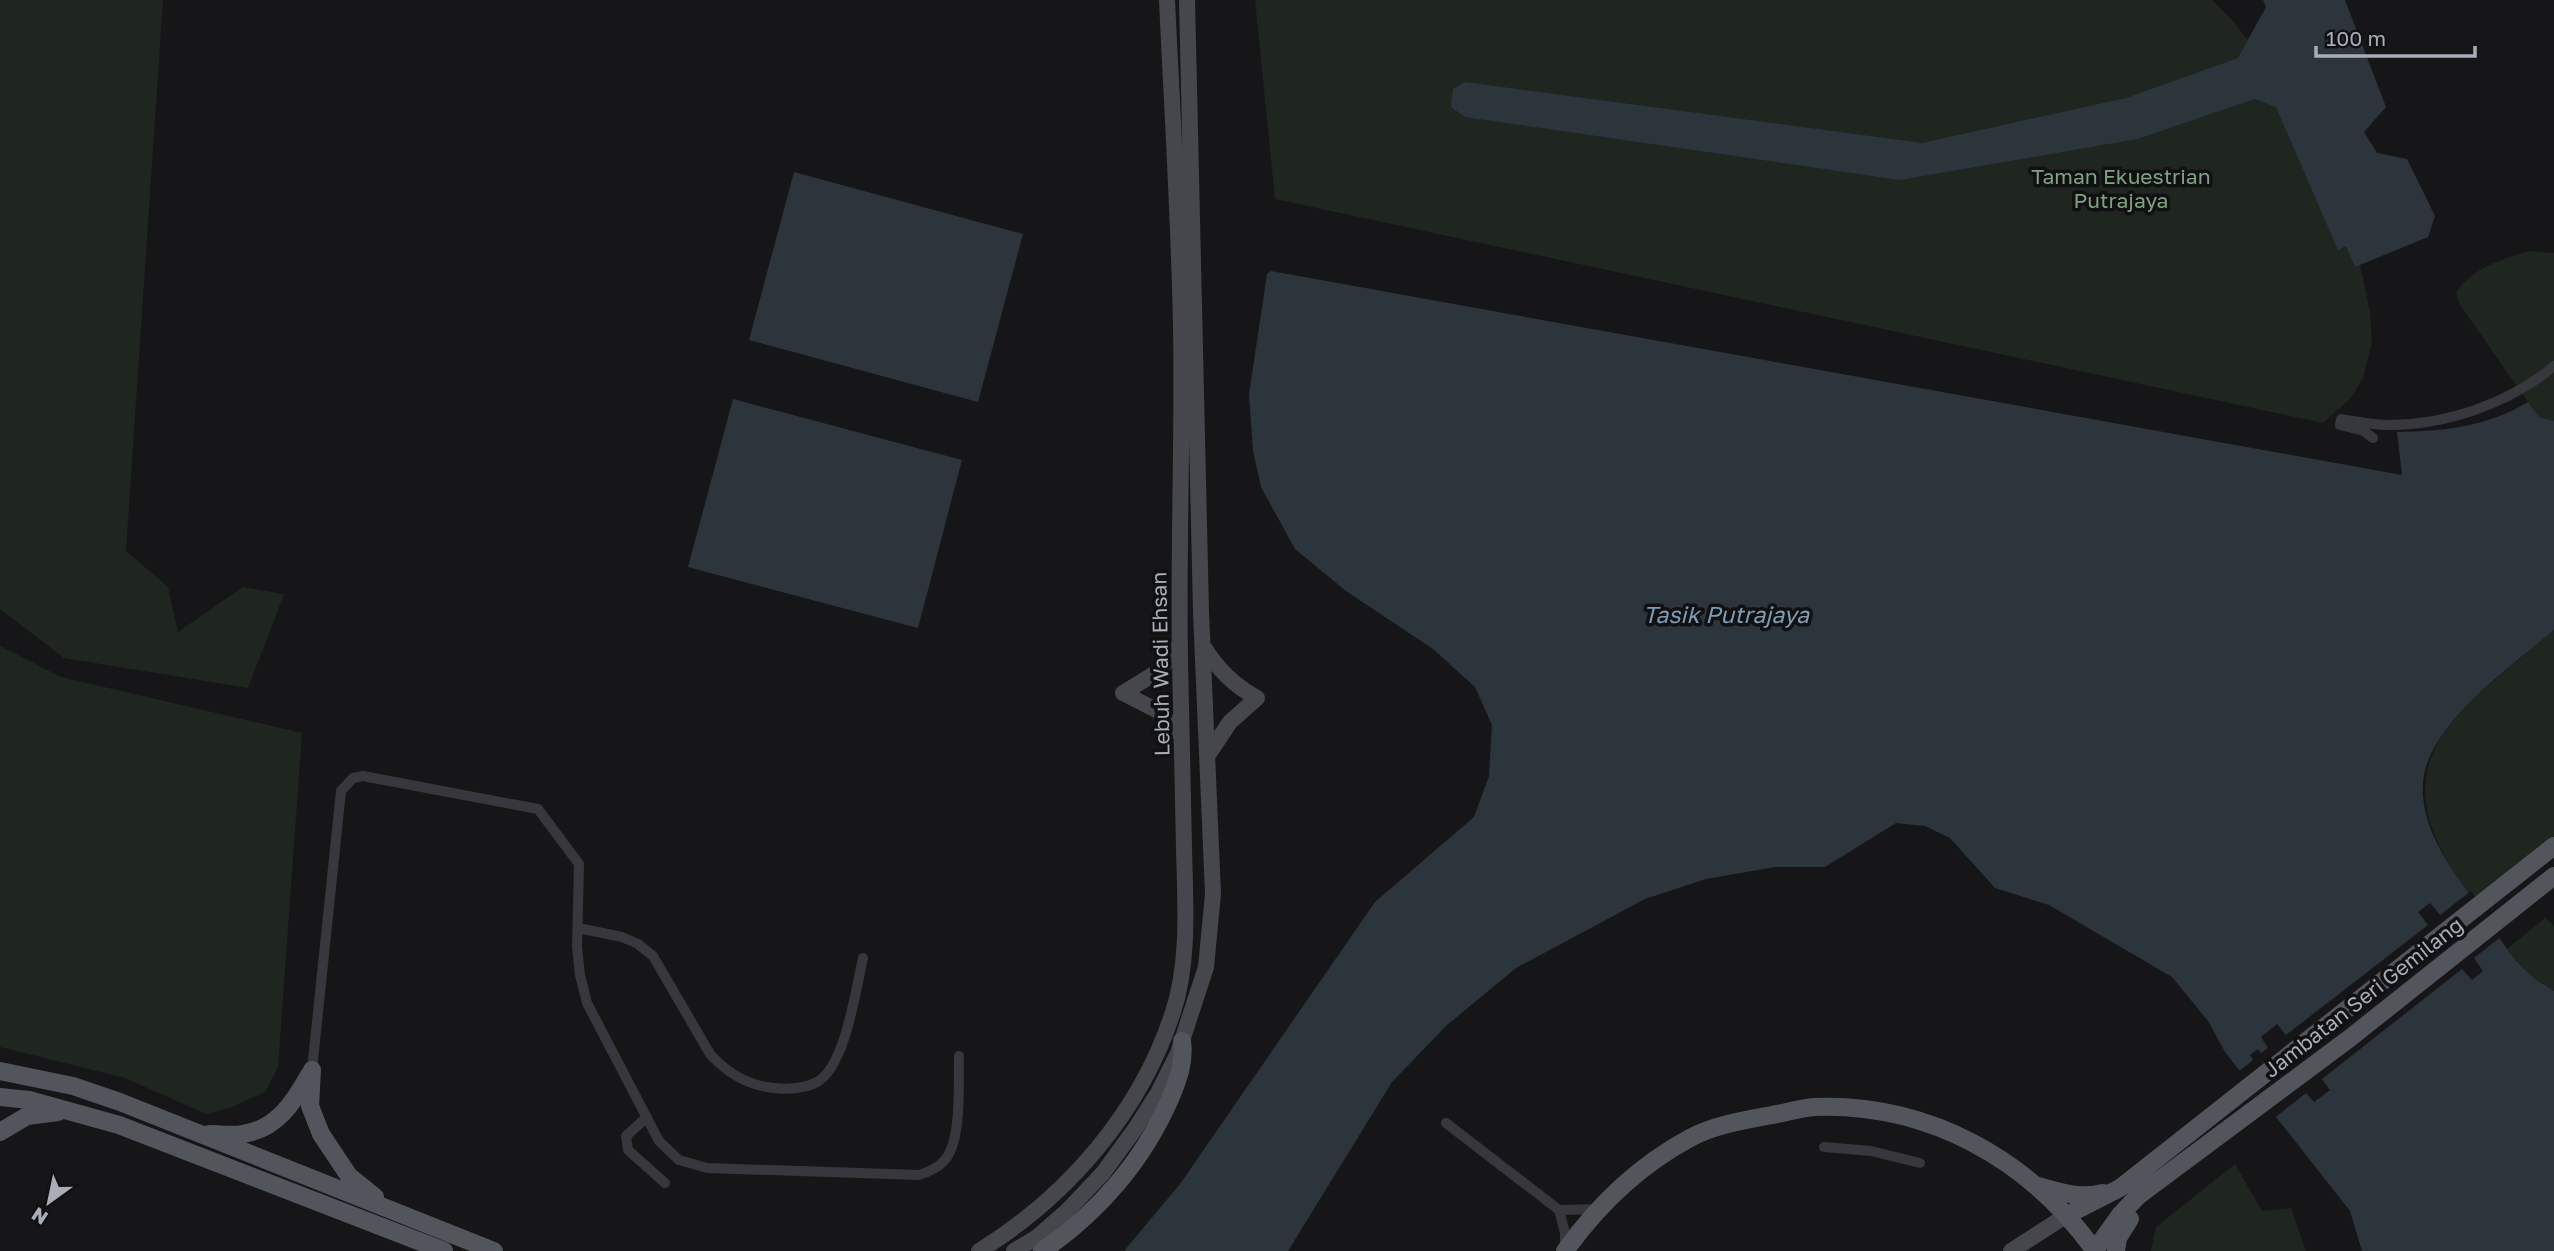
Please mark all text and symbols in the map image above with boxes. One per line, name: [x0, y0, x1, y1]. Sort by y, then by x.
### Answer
scale bar: [2316, 14, 2475, 58]
text: 100 m: [2326, 25, 2386, 51]
park label: Taman Ekuestrian Putrajaya: [2031, 163, 2211, 213]
street label: Lebuh Wadi Ehsan: [1145, 572, 1175, 756]
water label: Tasik Putrajaya: [1643, 600, 1810, 628]
street label: Jambatan Seri Gemilang: [2258, 911, 2468, 1083]
north arrow: [14, 1167, 84, 1237]
text: N: [27, 1203, 52, 1230]

